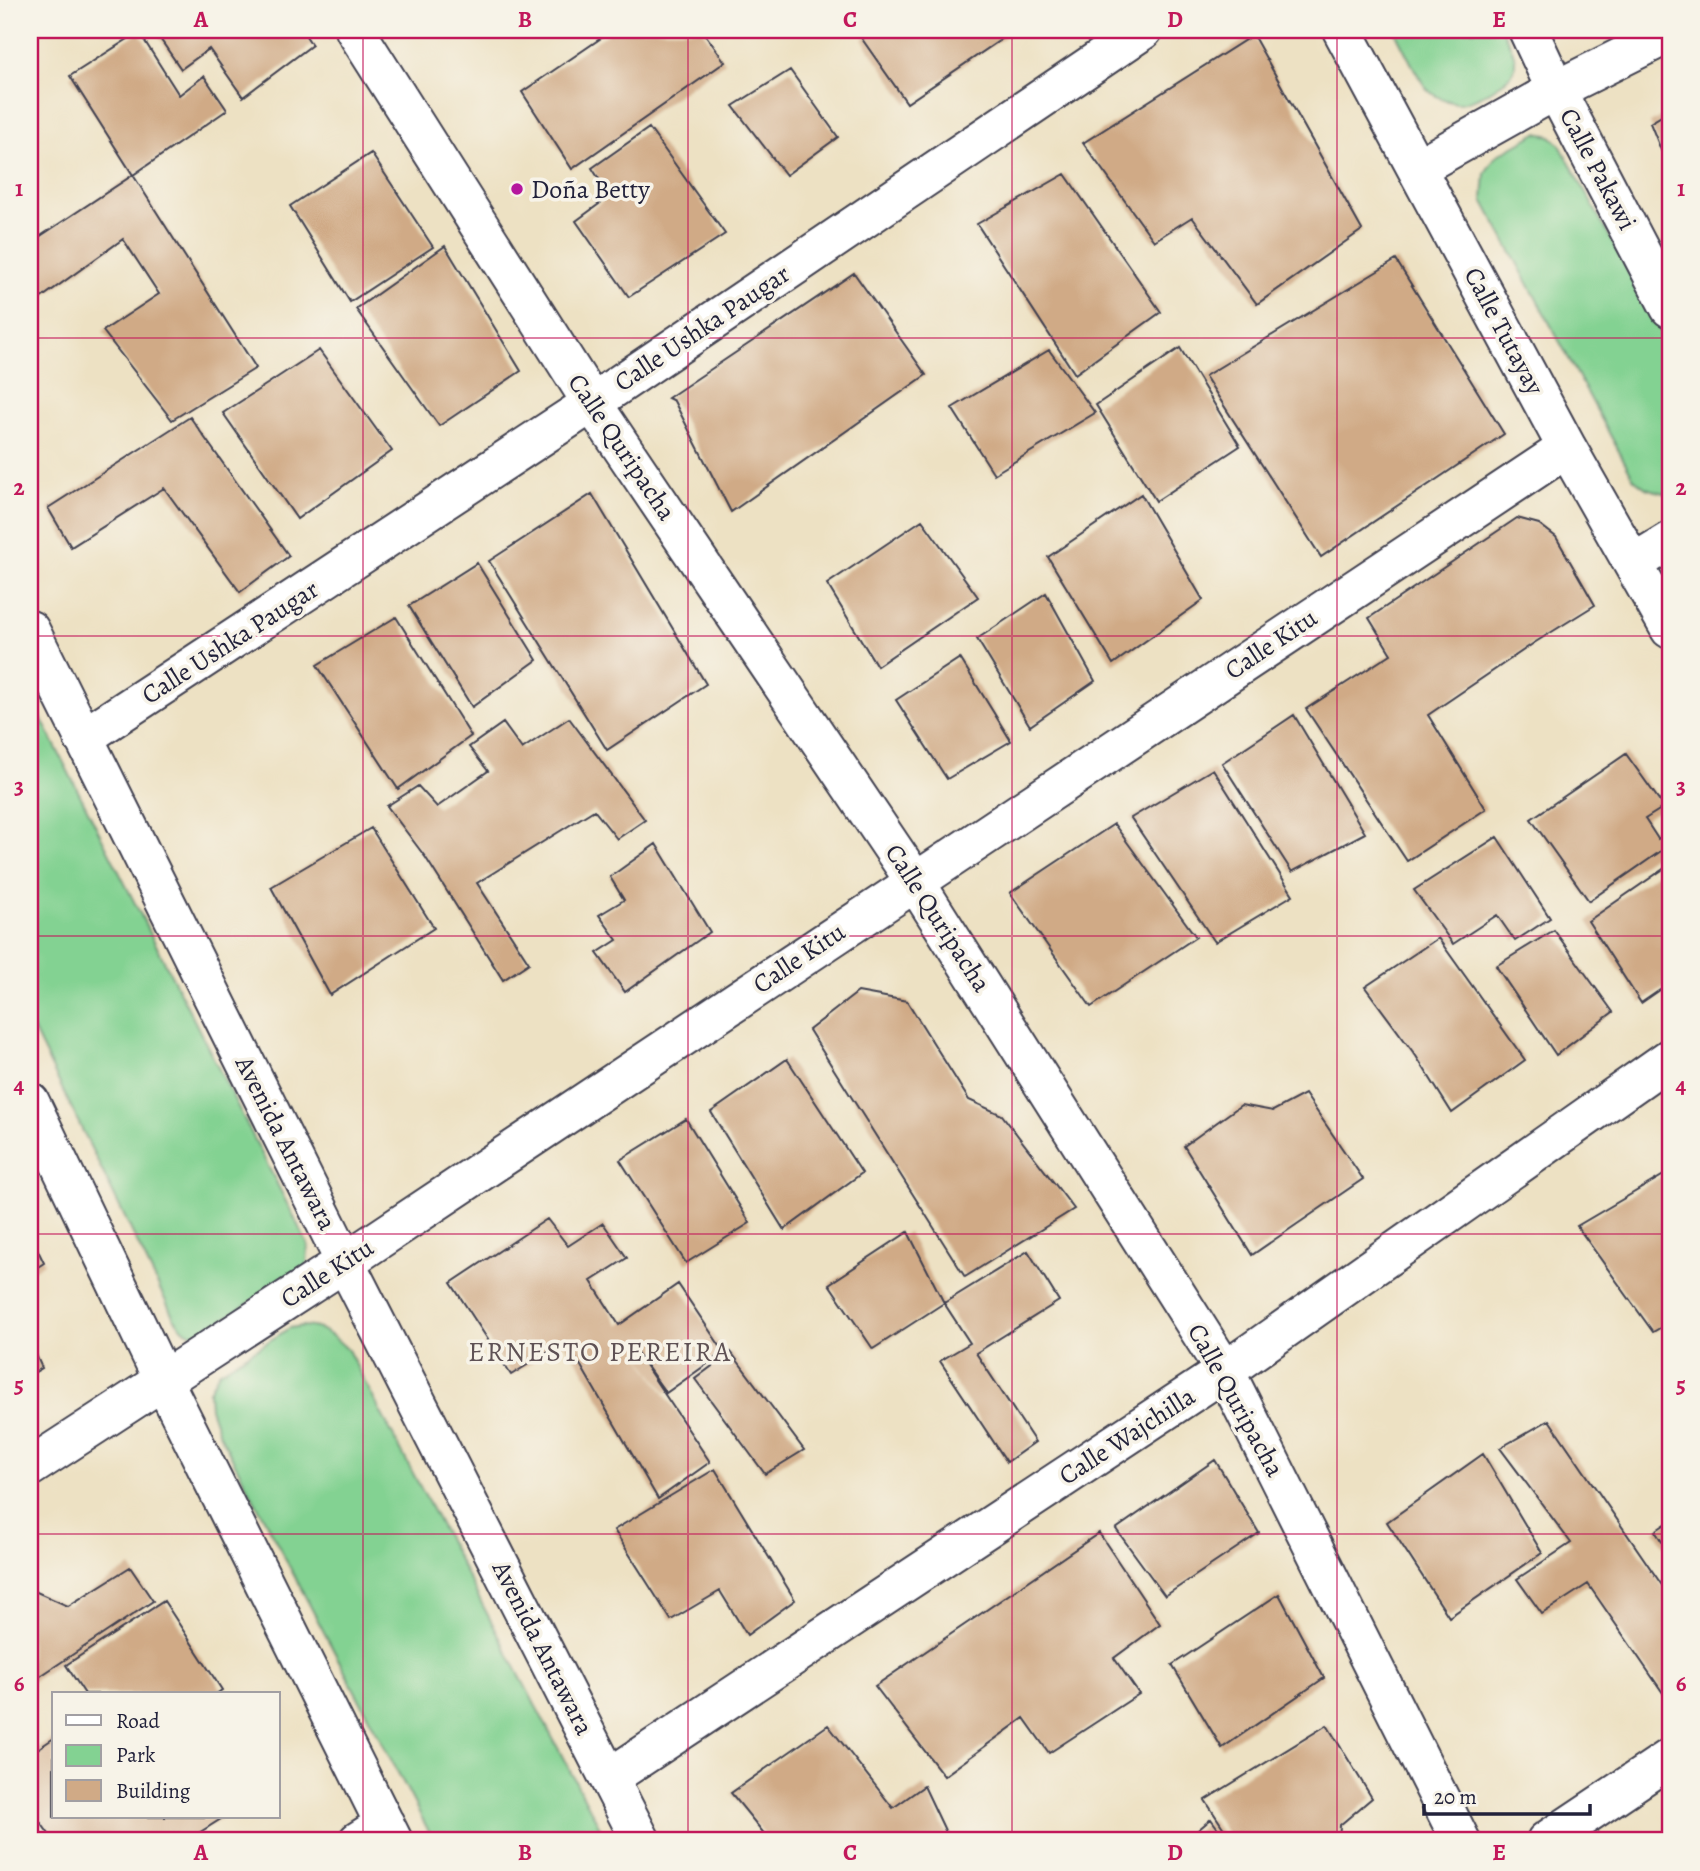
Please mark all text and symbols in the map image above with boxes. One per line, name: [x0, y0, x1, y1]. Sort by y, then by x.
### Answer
text: A: [193, 4, 209, 35]
text: B: [518, 4, 532, 35]
text: C: [843, 4, 857, 35]
text: D: [1167, 4, 1183, 35]
text: E: [1492, 4, 1506, 35]
street label: Calle Pakawi: [1551, 102, 1645, 236]
place label: Doña Betty: [531, 172, 650, 207]
text: 1: [15, 173, 23, 204]
text: 1: [1677, 173, 1685, 204]
marker: Doña Betty: [509, 181, 525, 197]
street label: Calle Ushka Paugar: [608, 256, 797, 400]
street label: Calle Tutayay: [1456, 261, 1552, 401]
street label: Calle Quripacha: [560, 367, 684, 527]
text: 2: [13, 472, 25, 503]
text: 2: [1675, 472, 1687, 503]
street label: Calle Ushka Paugar: [135, 572, 325, 712]
street label: Calle Kitu: [1218, 600, 1325, 688]
text: 3: [14, 771, 24, 802]
text: 3: [1676, 771, 1686, 802]
street label: Calle Quripacha: [877, 837, 999, 999]
street label: Calle Kitu: [746, 914, 853, 1002]
street label: Avenida Antawara: [227, 1049, 345, 1236]
text: 4: [14, 1070, 25, 1101]
text: 4: [1676, 1070, 1687, 1101]
street label: Calle Kitu: [274, 1229, 381, 1316]
street label: Calle Quripacha: [1179, 1317, 1293, 1483]
district label: ERNESTO PEREIRA: [468, 1333, 732, 1371]
text: 5: [14, 1369, 24, 1400]
text: 5: [1676, 1369, 1686, 1400]
street label: Calle Wajchilla: [1052, 1379, 1202, 1493]
street label: Avenida Antawara: [484, 1554, 602, 1741]
text: 6: [14, 1668, 25, 1699]
text: 6: [1676, 1668, 1687, 1699]
legend: [52, 1692, 280, 1818]
text: Road: [116, 1707, 160, 1735]
text: Park: [116, 1741, 156, 1769]
scale bar: [1424, 1773, 1590, 1817]
text: Building: [116, 1777, 191, 1805]
text: 20 m: [1434, 1783, 1477, 1811]
text: A: [193, 1837, 209, 1868]
text: B: [518, 1837, 532, 1868]
text: C: [843, 1837, 857, 1868]
text: D: [1167, 1837, 1183, 1868]
text: E: [1492, 1837, 1506, 1868]

